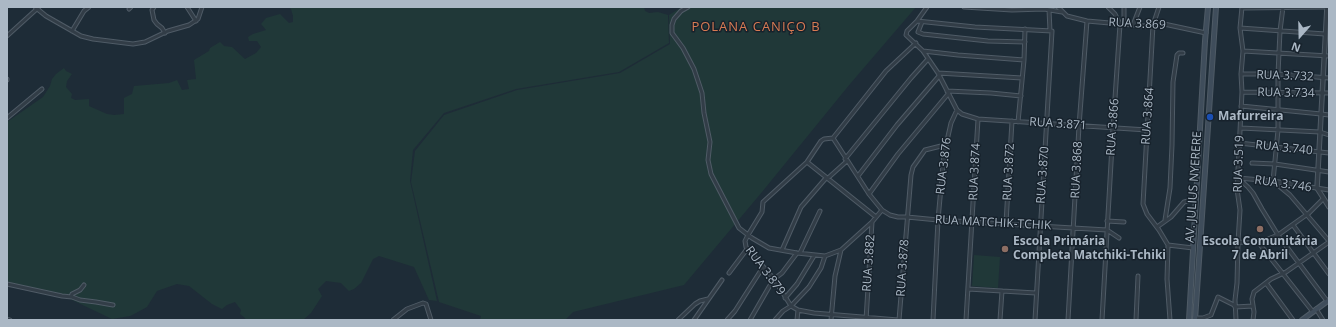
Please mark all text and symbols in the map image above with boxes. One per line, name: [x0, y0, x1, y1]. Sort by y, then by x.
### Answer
street label: RUA 3.869: [1108, 15, 1166, 33]
north arrow: [1280, 16, 1320, 56]
district label: POLANA CANIÇO B: [691, 19, 821, 35]
text: N: [1289, 39, 1303, 56]
street label: RUA 3.732: [1256, 68, 1314, 84]
street label: RUA 3.734: [1257, 85, 1315, 101]
street label: RUA 3.864: [1139, 87, 1157, 145]
street label: RUA 3.866: [1104, 98, 1122, 156]
place label: Mafurreira: [1218, 110, 1283, 124]
marker: Mafurreira: [1205, 112, 1215, 122]
street label: RUA 3.871: [1029, 115, 1087, 133]
street label: AV. JULIUS NYERERE: [1183, 131, 1205, 243]
street label: RUA 3.519: [1231, 135, 1247, 193]
street label: RUA 3.876: [933, 137, 955, 195]
street label: RUA 3.740: [1255, 138, 1313, 158]
street label: RUA 3.868: [1068, 141, 1086, 199]
street label: RUA 3.874: [966, 143, 984, 201]
street label: RUA 3.872: [1000, 143, 1018, 201]
street label: RUA 3.870: [1034, 146, 1052, 204]
street label: RUA 3.746: [1254, 173, 1312, 195]
street label: RUA MATCHIK-TCHIK: [934, 213, 1052, 233]
marker: Escola Comunitária 7 de Abril: [1255, 224, 1265, 234]
street label: RUA 3.882: [860, 234, 878, 292]
place label: Escola Primária Completa Matchiki-Tchiki: [1013, 235, 1166, 263]
place label: Escola Comunitária 7 de Abril: [1202, 235, 1318, 263]
street label: RUA 3.878: [894, 239, 912, 297]
street label: RUA 3.879: [742, 244, 788, 298]
marker: Escola Primária Completa Matchiki-Tchiki: [1000, 244, 1010, 254]

